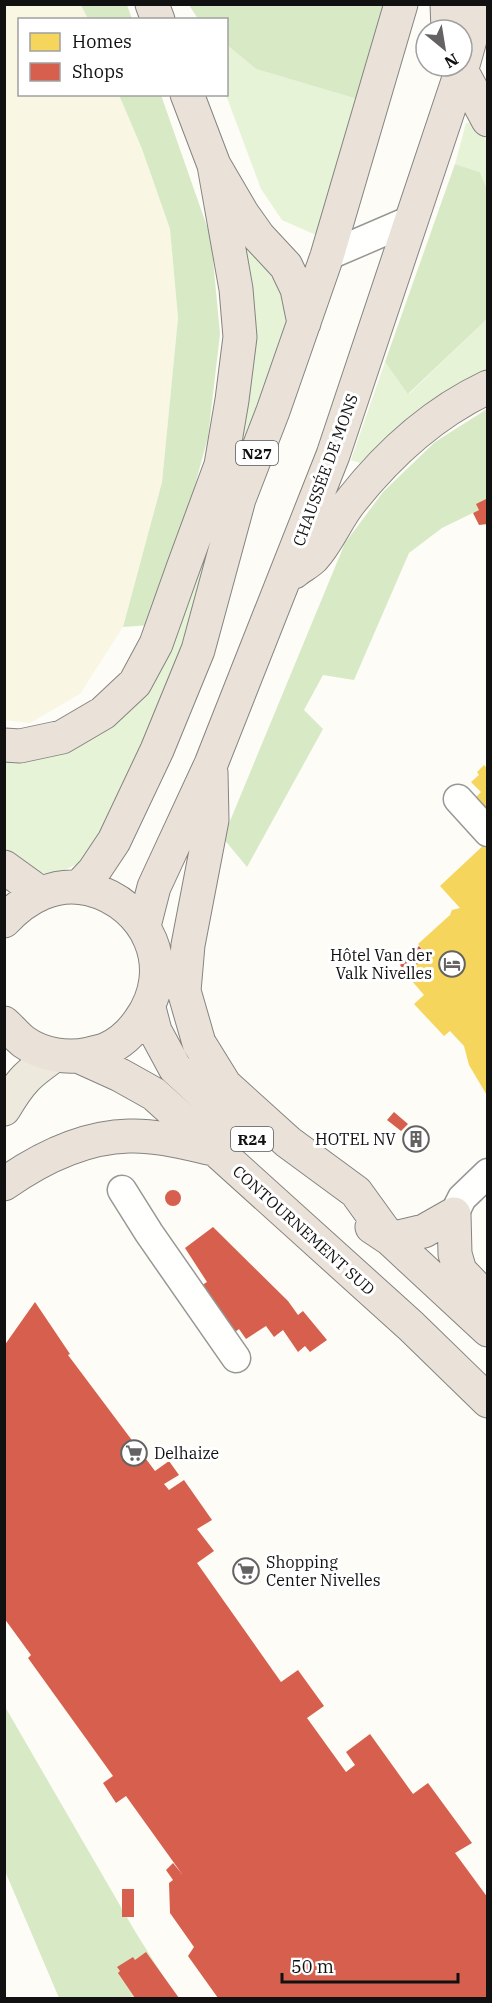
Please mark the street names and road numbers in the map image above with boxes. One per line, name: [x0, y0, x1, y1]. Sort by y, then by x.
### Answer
street label: CHAUSSÉE DE MONS: [287, 391, 362, 549]
road number: N27: [236, 441, 278, 465]
road number: R24: [231, 1127, 273, 1151]
street label: CONTOURNEMENT SUD: [229, 1161, 379, 1299]

